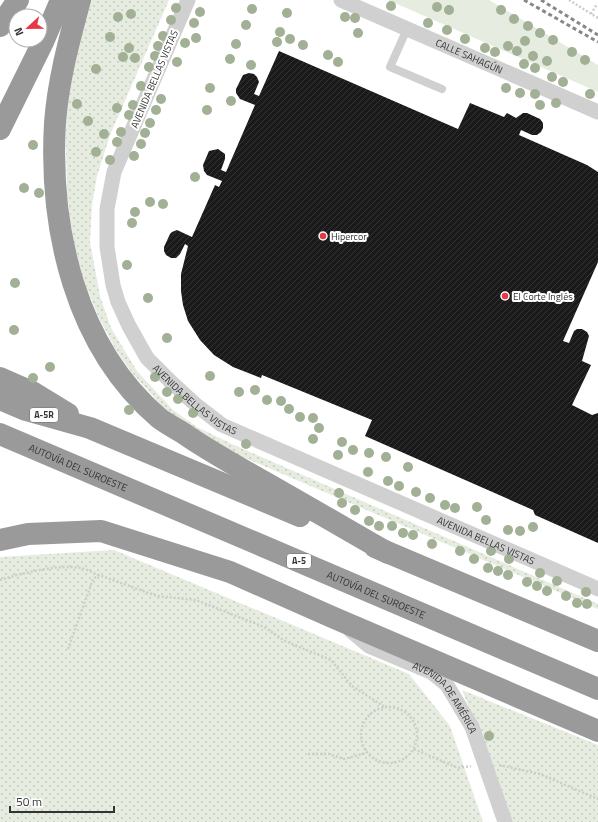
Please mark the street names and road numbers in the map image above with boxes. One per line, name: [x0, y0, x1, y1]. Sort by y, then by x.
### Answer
street label: AVENIDA BELLAS VISTAS: [127, 28, 182, 131]
street label: CALLE SAHAGÚN: [433, 35, 505, 78]
street label: AVENIDA BELLAS VISTAS: [149, 361, 239, 439]
road number: A-5R: [30, 408, 58, 422]
street label: AUTOVÍA DEL SUROESTE: [26, 440, 130, 496]
street label: AVENIDA BELLAS VISTAS: [435, 513, 537, 569]
road number: A-5: [287, 554, 311, 568]
street label: AUTOVÍA DEL SUROESTE: [324, 567, 428, 623]
street label: AVENIDA DE AMÉRICA: [410, 658, 481, 736]

